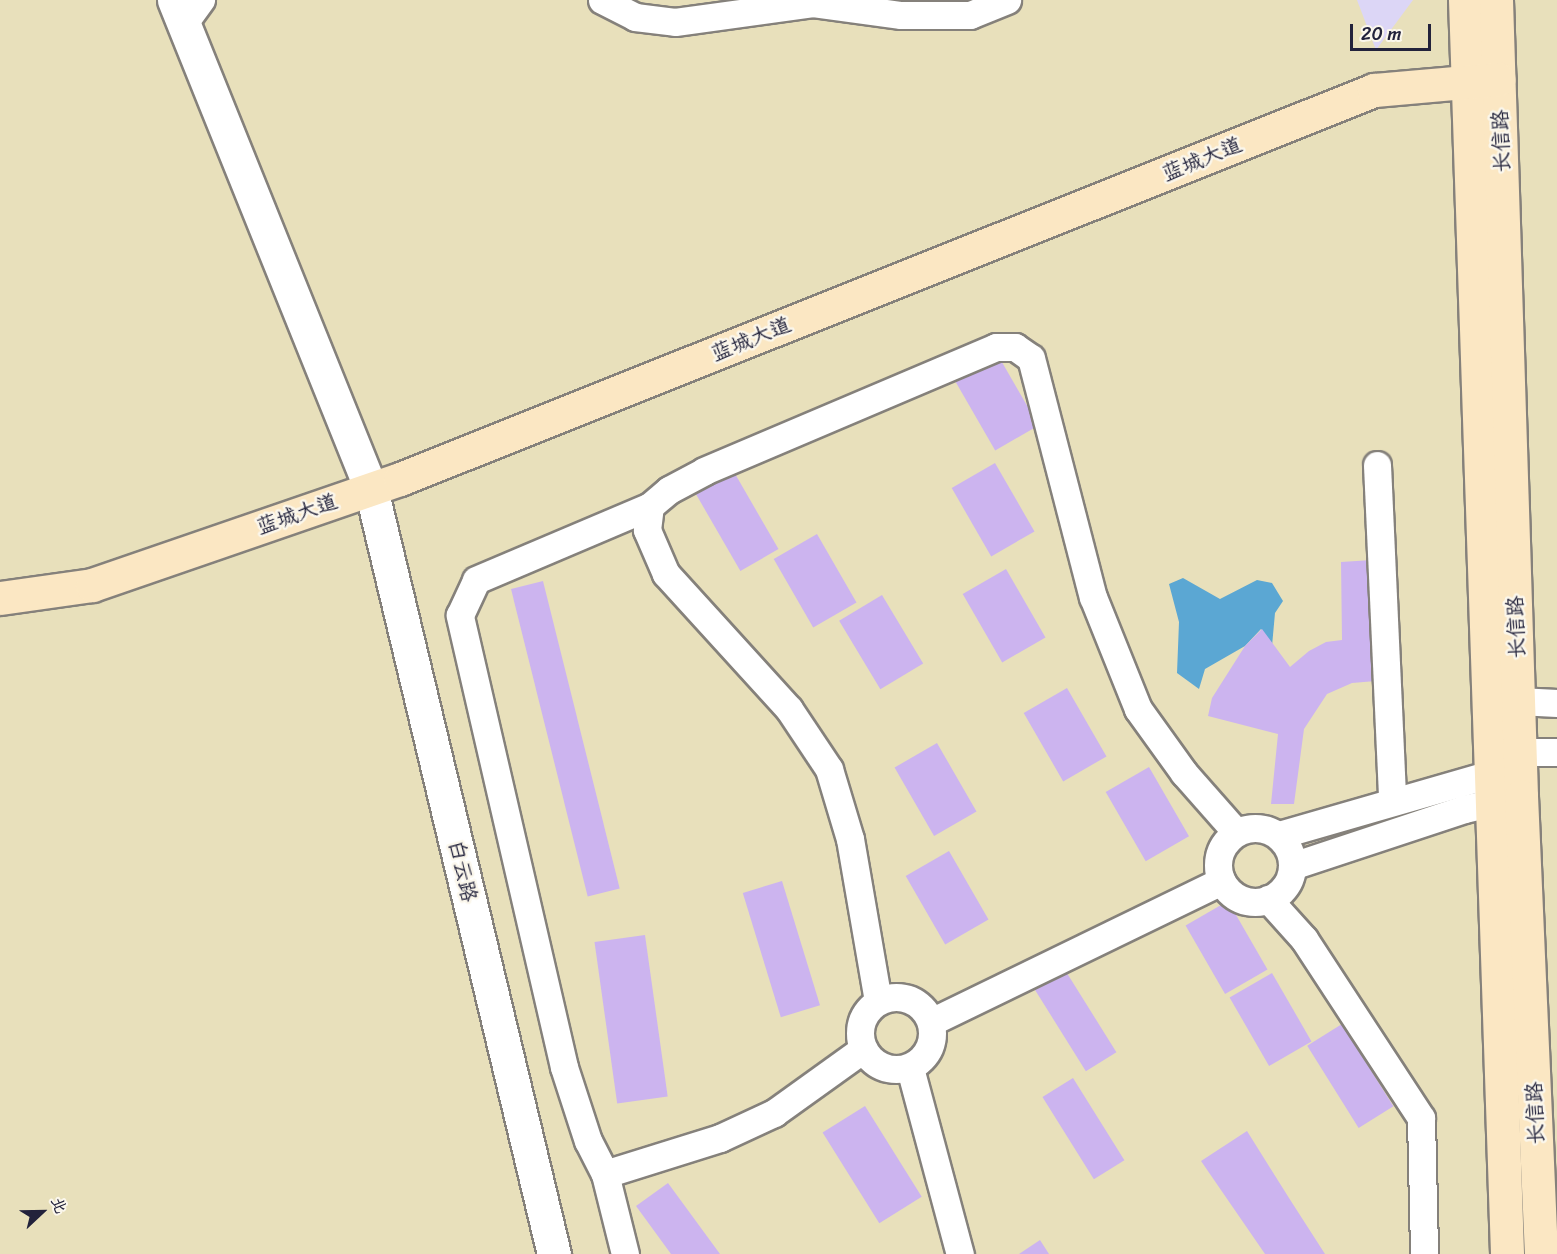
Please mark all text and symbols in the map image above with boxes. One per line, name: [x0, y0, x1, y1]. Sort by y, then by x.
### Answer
scale bar: [1353, 12, 1434, 50]
text: 20 m: [1361, 18, 1401, 50]
street label: 长信路: [1487, 109, 1515, 173]
street label: 蓝城大道: [1158, 132, 1246, 186]
street label: 蓝城大道: [707, 312, 795, 366]
street label: 蓝城大道: [253, 488, 341, 540]
street label: 长信路: [1502, 595, 1530, 659]
street label: 白云路: [444, 837, 482, 905]
street label: 长信路: [1521, 1081, 1549, 1145]
north arrow: [12, 1182, 72, 1242]
text: 北: [43, 1192, 76, 1218]

